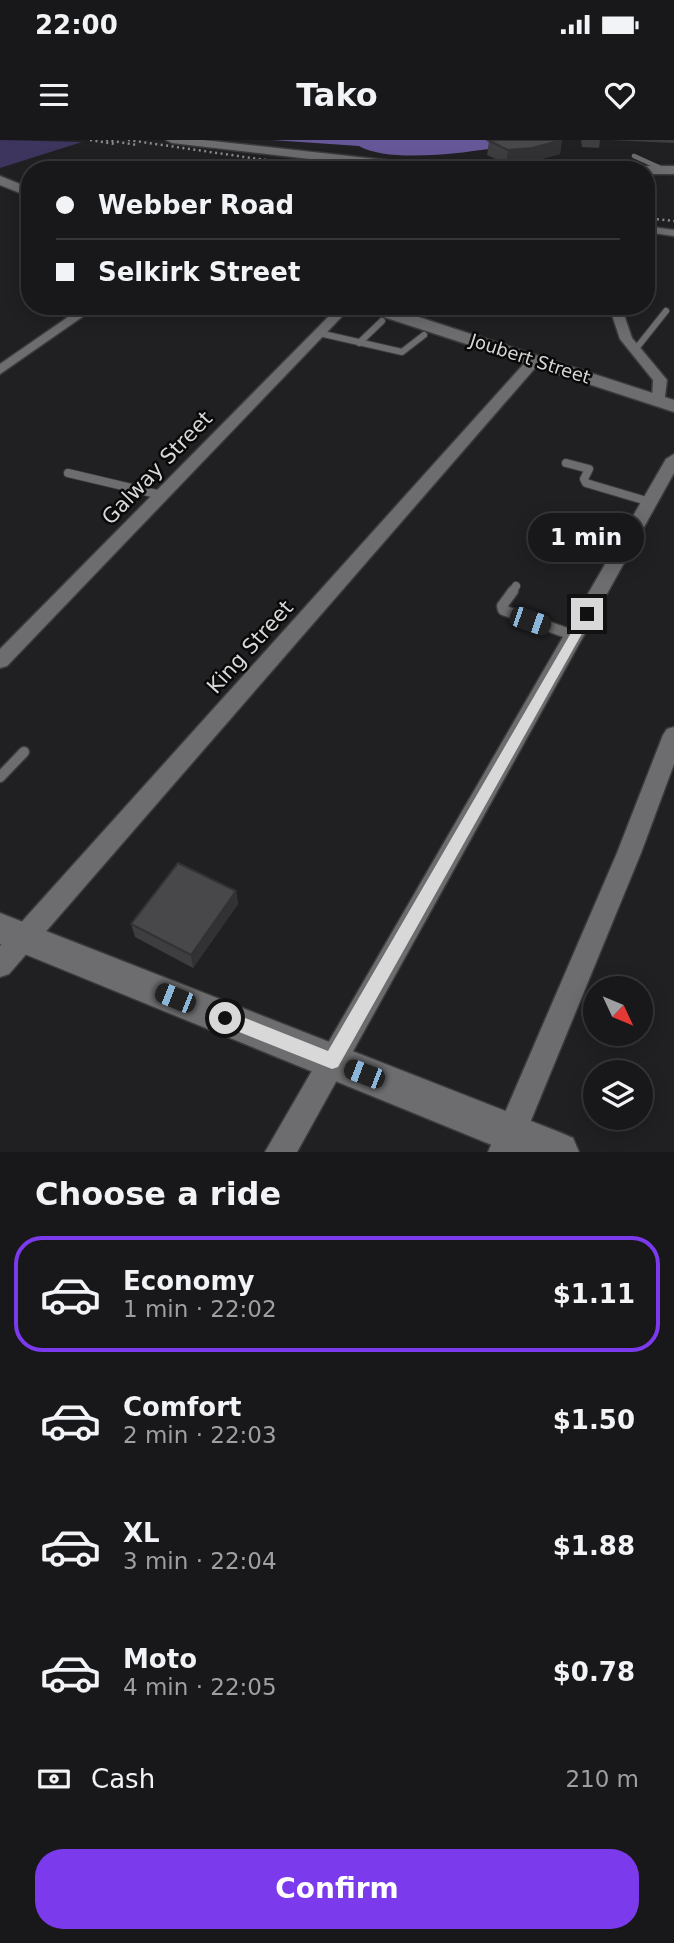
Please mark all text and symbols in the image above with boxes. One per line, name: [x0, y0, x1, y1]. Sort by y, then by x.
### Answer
text: 22:00: [35, 10, 118, 40]
icon: menu: [35, 76, 73, 114]
text: Tako: [296, 76, 378, 114]
icon: heart: [601, 76, 639, 114]
text: Webber Road: [98, 190, 294, 220]
text: Selkirk Street: [98, 257, 300, 287]
street label: Joubert Street: [466, 329, 593, 388]
street label: Galway Street: [97, 406, 217, 530]
callout: 1 min: [529, 512, 645, 561]
text: 1 min: [550, 524, 622, 550]
street label: King Street: [202, 596, 298, 698]
route end: [571, 598, 603, 630]
car: [507, 604, 554, 638]
north arrow: [583, 976, 653, 1046]
map controls: [583, 976, 653, 1130]
car: [152, 980, 199, 1016]
route start: [209, 1002, 241, 1034]
car: [341, 1057, 388, 1091]
button: layers: [583, 1060, 653, 1130]
text: Choose a ride: [35, 1175, 281, 1213]
icon: car: [39, 1263, 102, 1326]
text: Economy: [123, 1266, 254, 1296]
text: $1.11: [553, 1279, 635, 1309]
text: 1 min · 22:02: [123, 1296, 277, 1322]
icon: car: [39, 1389, 102, 1452]
text: Comfort: [123, 1392, 241, 1422]
text: $1.50: [553, 1405, 635, 1435]
text: 2 min · 22:03: [123, 1422, 277, 1448]
icon: car: [39, 1515, 102, 1578]
text: XL: [123, 1518, 160, 1548]
text: $1.88: [553, 1531, 635, 1561]
text: 3 min · 22:04: [123, 1548, 277, 1574]
icon: car: [39, 1641, 102, 1704]
text: Moto: [123, 1644, 197, 1674]
text: $0.78: [553, 1657, 635, 1687]
text: 4 min · 22:05: [123, 1674, 277, 1700]
icon: cash: [35, 1760, 73, 1798]
text: Cash: [91, 1764, 155, 1794]
text: 210 m: [565, 1766, 639, 1792]
button: Confirm: [35, 1849, 639, 1929]

